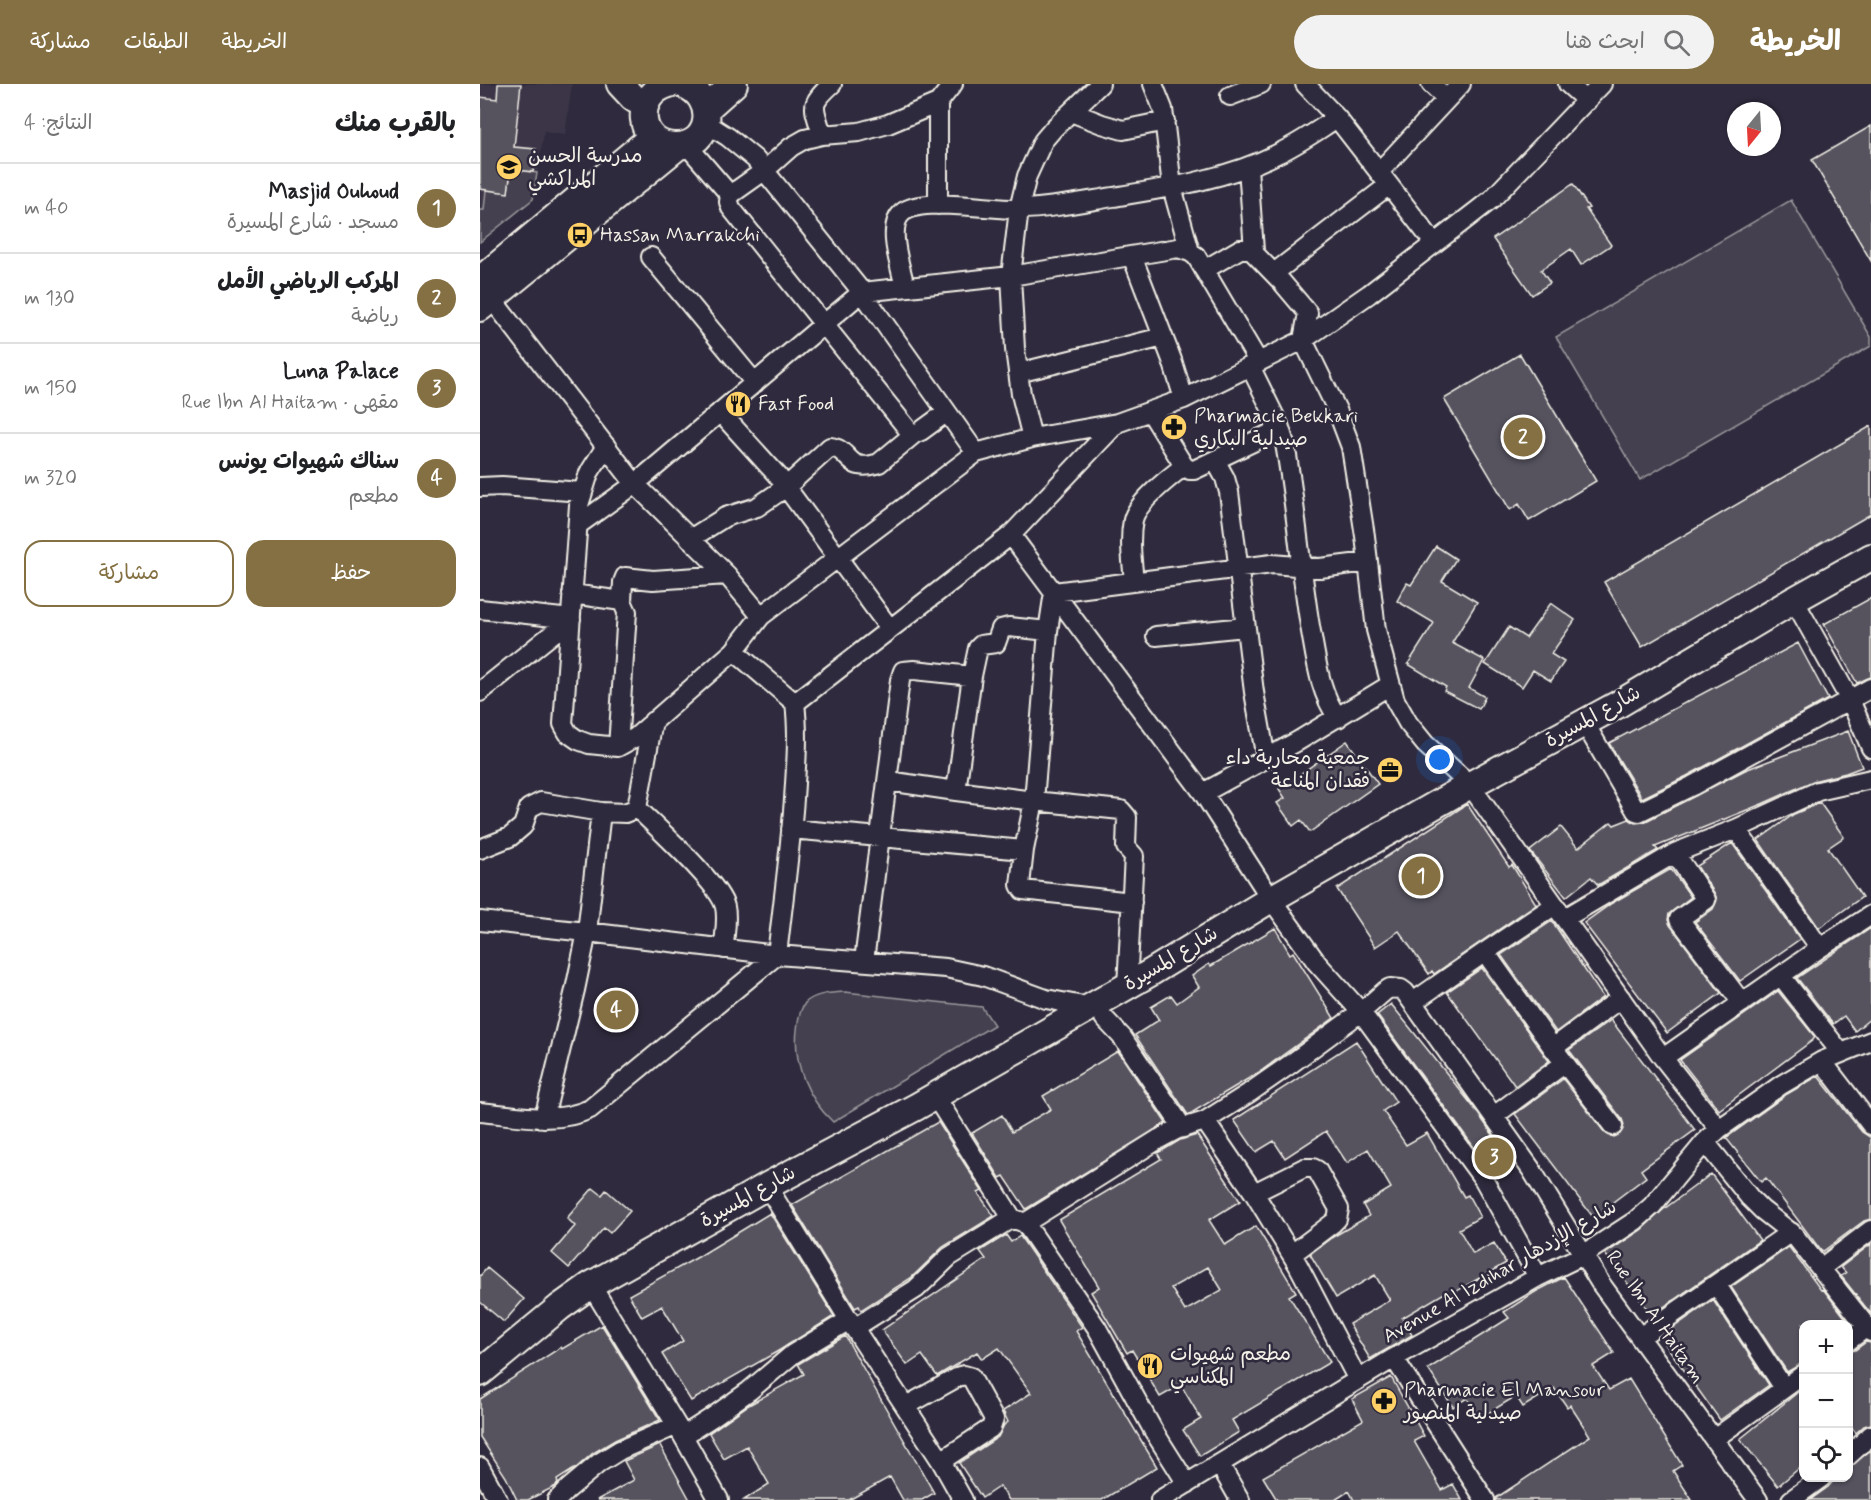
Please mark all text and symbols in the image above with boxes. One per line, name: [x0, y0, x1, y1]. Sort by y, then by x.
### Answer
search box: [1294, 15, 1714, 69]
text: الخريطة: [1750, 24, 1841, 61]
icon: search: [1660, 26, 1693, 59]
text: مشاركة: [30, 28, 91, 56]
text: الطبقات: [124, 28, 189, 56]
text: الخريطة: [222, 28, 287, 56]
text: ابحث هنا: [1565, 28, 1645, 56]
north arrow: [1727, 102, 1781, 156]
text: بالقرب منك: [335, 107, 456, 141]
text: النتائج: 4: [24, 110, 93, 137]
place label: مدرسة الحسن المراكشي: [528, 143, 642, 196]
school or university icon: مدرسة الحسن المراكشي: [494, 152, 524, 182]
text: Masjid Ouhoud: [269, 178, 399, 206]
text: 40 m: [24, 195, 68, 222]
text: 1: [432, 195, 441, 222]
text: مسجد · شارع المسيرة: [227, 209, 399, 236]
bus stop icon: Hassan Marrakchi: [565, 220, 595, 250]
place label: Hassan Marrakchi: [600, 222, 760, 249]
text: المركب الرياضي الأمل: [217, 268, 399, 296]
text: 130 m: [24, 285, 75, 312]
text: 2: [432, 285, 441, 312]
text: رياضة: [351, 303, 399, 330]
text: Luna Palace: [283, 358, 399, 386]
text: 150 m: [24, 375, 77, 402]
text: 3: [432, 375, 441, 402]
text: مقهى · Rue Ibn Al Haitam: [181, 389, 399, 416]
restaurant icon: Fast Food: [723, 389, 753, 419]
place label: Fast Food: [758, 391, 834, 418]
place label: Pharmacie Bekkari صيدلية البكاري: [1194, 403, 1358, 453]
pharmacy icon: Pharmacie Bekkari صيدلية البكاري: [1159, 412, 1189, 442]
pin: 2: [1504, 414, 1542, 460]
text: سناك شهيوات يونس: [219, 448, 399, 476]
text: 320 m: [24, 465, 77, 492]
text: 4: [431, 465, 442, 492]
text: مطعم: [348, 483, 399, 510]
button: مشاركة: [24, 540, 234, 607]
button: حفظ: [246, 540, 456, 607]
street label: شارع المسيرة: [1540, 680, 1646, 754]
place label: جمعية محاربة داء فقدان المناعة: [1226, 745, 1370, 795]
your location: [1425, 745, 1454, 774]
office icon: جمعية محاربة داء فقدان المناعة: [1375, 755, 1405, 785]
pin: 1: [1402, 854, 1440, 898]
street label: شارع المسيرة: [1119, 920, 1223, 998]
pin: 4: [596, 988, 636, 1032]
pin: 3: [1474, 1134, 1514, 1180]
street label: شارع المسيرة: [695, 1160, 801, 1234]
street label: Avenue Al Izdihar شارع الإزدهار: [1378, 1194, 1622, 1350]
street label: Rue Ibn Al Haitam: [1599, 1245, 1711, 1389]
map controls: [1799, 1320, 1853, 1482]
button: +: [1799, 1320, 1853, 1374]
place label: مطعم شهيوات المكناسي: [1170, 1341, 1291, 1394]
restaurant icon: مطعم شهيوات المكناسي: [1135, 1351, 1165, 1381]
button: −: [1799, 1374, 1853, 1428]
place label: Pharmacie El Mansour صيدلية المنصور: [1402, 1377, 1605, 1427]
pharmacy icon: Pharmacie El Mansour صيدلية المنصور: [1369, 1386, 1399, 1416]
button: locate: [1799, 1428, 1853, 1482]

